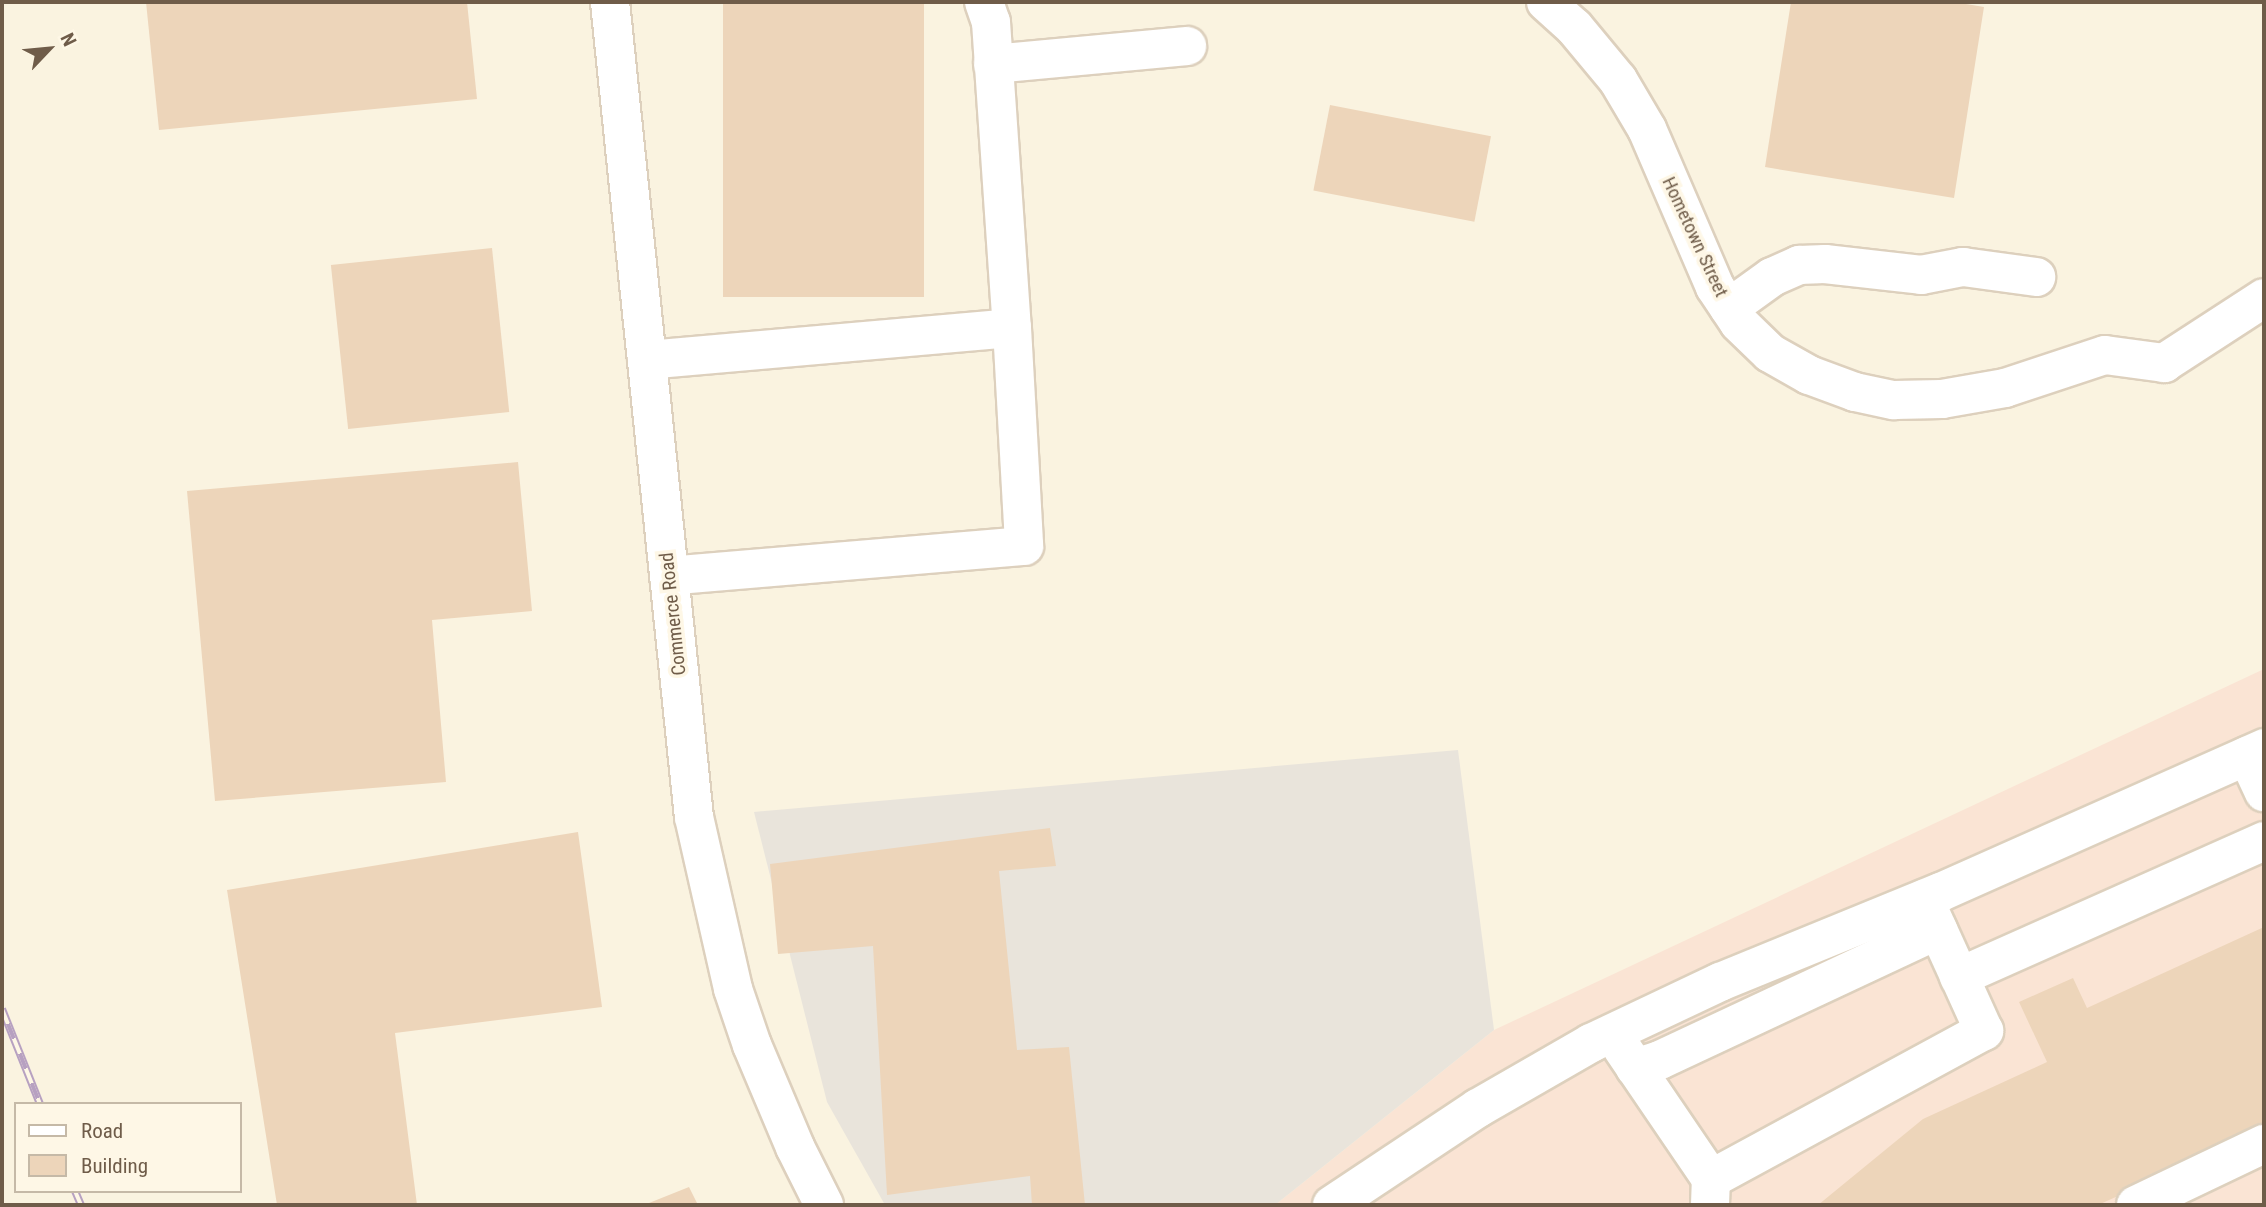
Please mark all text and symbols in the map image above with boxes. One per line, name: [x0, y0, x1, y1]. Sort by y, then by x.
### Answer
north arrow: [14, 14, 84, 84]
text: N: [55, 29, 81, 50]
street label: Hometown Street: [1657, 173, 1733, 301]
street label: Commerce Road: [655, 551, 691, 677]
legend: [14, 1102, 242, 1193]
text: Road: [81, 1119, 123, 1143]
text: Building: [81, 1154, 148, 1178]

